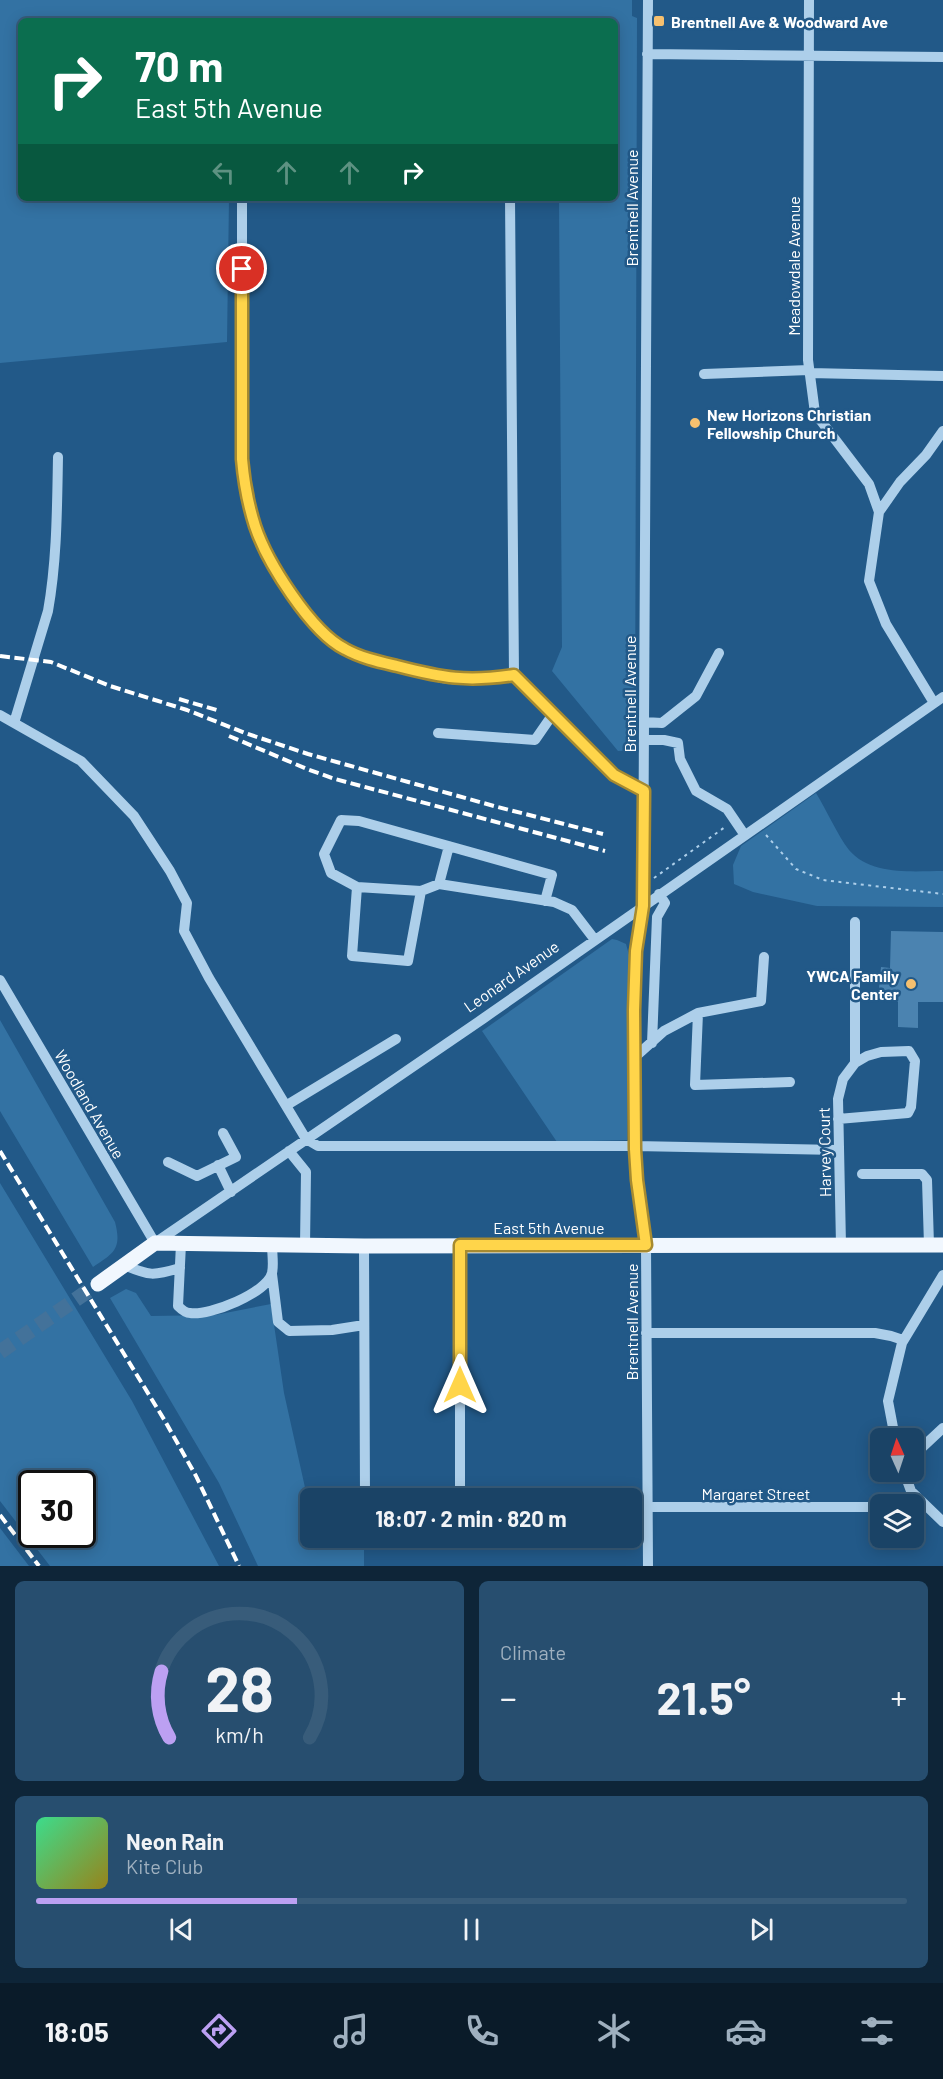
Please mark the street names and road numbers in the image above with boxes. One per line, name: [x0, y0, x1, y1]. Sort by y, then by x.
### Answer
street label: Brentnell Avenue: [622, 149, 641, 267]
street label: Meadowdale Avenue: [784, 196, 803, 336]
street label: Brentnell Avenue: [620, 635, 639, 753]
street label: Leonard Avenue: [460, 936, 562, 1016]
street label: Woodland Avenue: [51, 1046, 129, 1162]
street label: Harvey Court: [814, 1107, 834, 1197]
street label: East 5th Avenue: [493, 1218, 605, 1237]
street label: Brentnell Avenue: [622, 1263, 641, 1381]
street label: Margaret Street: [702, 1484, 810, 1503]

